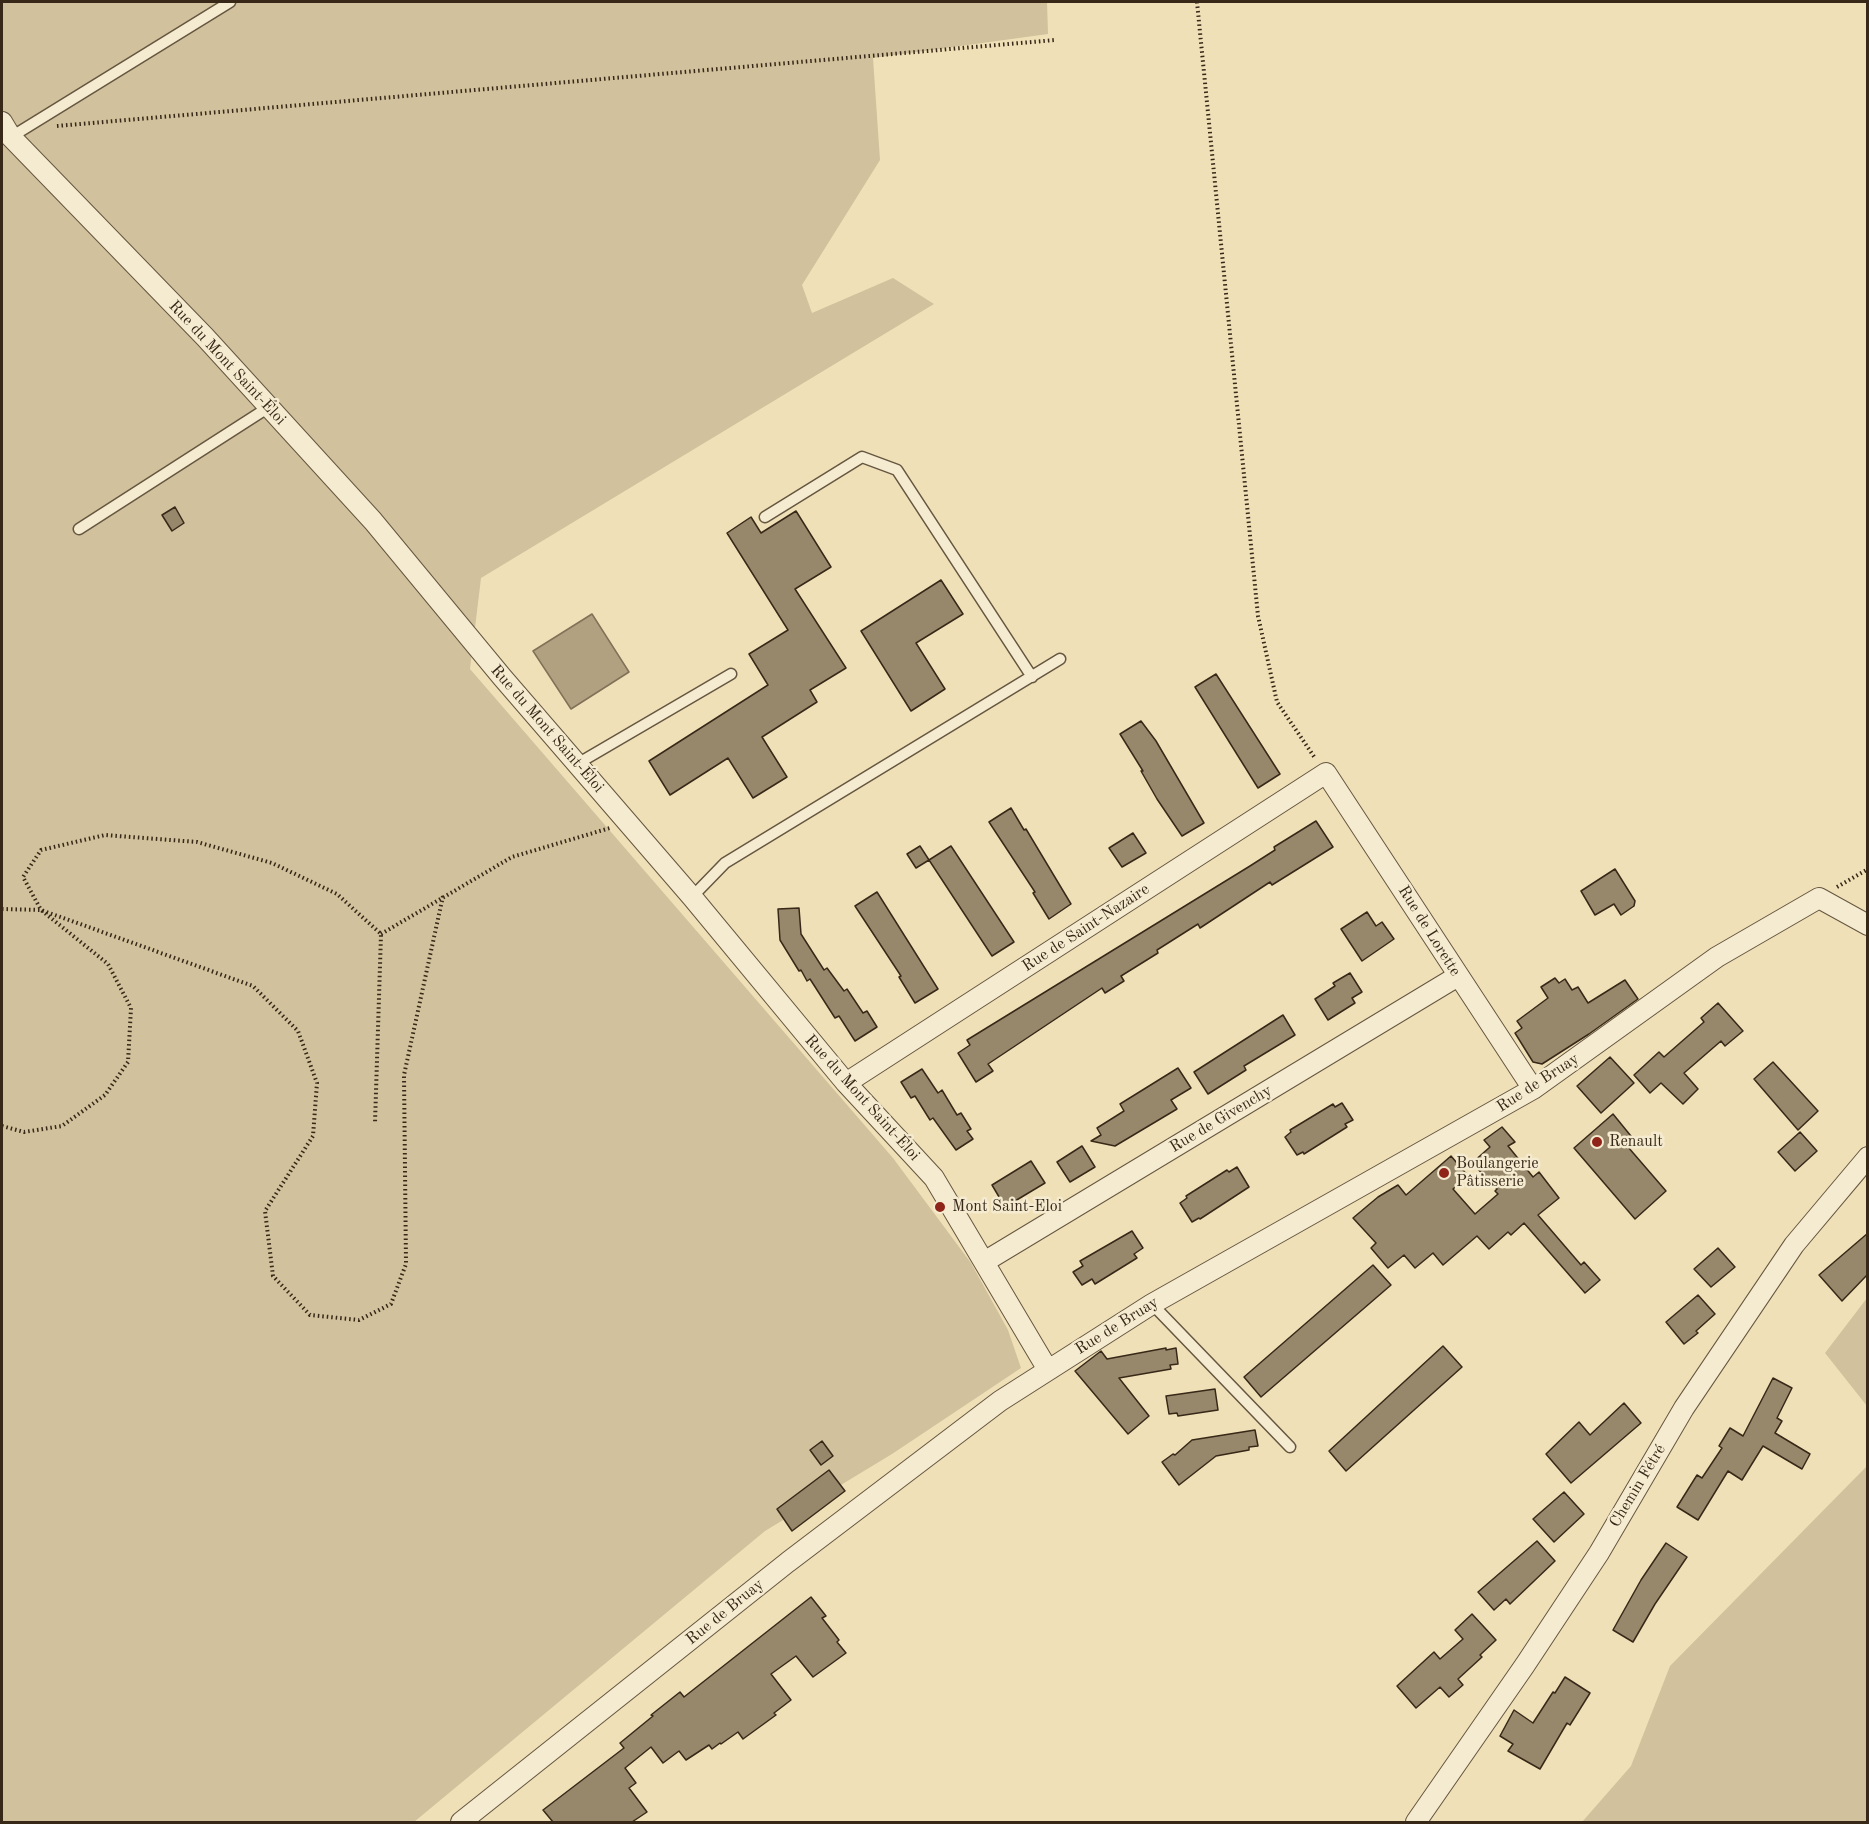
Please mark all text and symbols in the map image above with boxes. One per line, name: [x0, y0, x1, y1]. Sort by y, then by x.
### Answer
street label: Rue du Mont Saint-Éloi: [164, 297, 290, 429]
street label: Rue du Mont Saint-Éloi: [486, 661, 608, 797]
street label: Rue de Saint-Nazaire: [1019, 880, 1153, 976]
street label: Rue de Lorette: [1394, 882, 1464, 980]
street label: Rue du Mont Saint-Éloi: [800, 1031, 924, 1165]
street label: Rue de Bruay: [1493, 1049, 1583, 1117]
street label: Rue de Givenchy: [1166, 1081, 1276, 1157]
place label: Renault: [1609, 1132, 1663, 1152]
marker: Renault: [1590, 1135, 1604, 1149]
place label: Boulangerie Pâtisserie: [1456, 1154, 1539, 1192]
marker: Boulangerie Pâtisserie: [1437, 1166, 1451, 1180]
place label: Mont Saint-Eloi: [952, 1197, 1062, 1217]
marker: Mont Saint-Eloi: [933, 1200, 947, 1214]
street label: Rue de Bruay: [1072, 1293, 1162, 1359]
street label: Chemin Fétré: [1606, 1441, 1670, 1531]
street label: Rue de Bruay: [682, 1575, 768, 1649]

